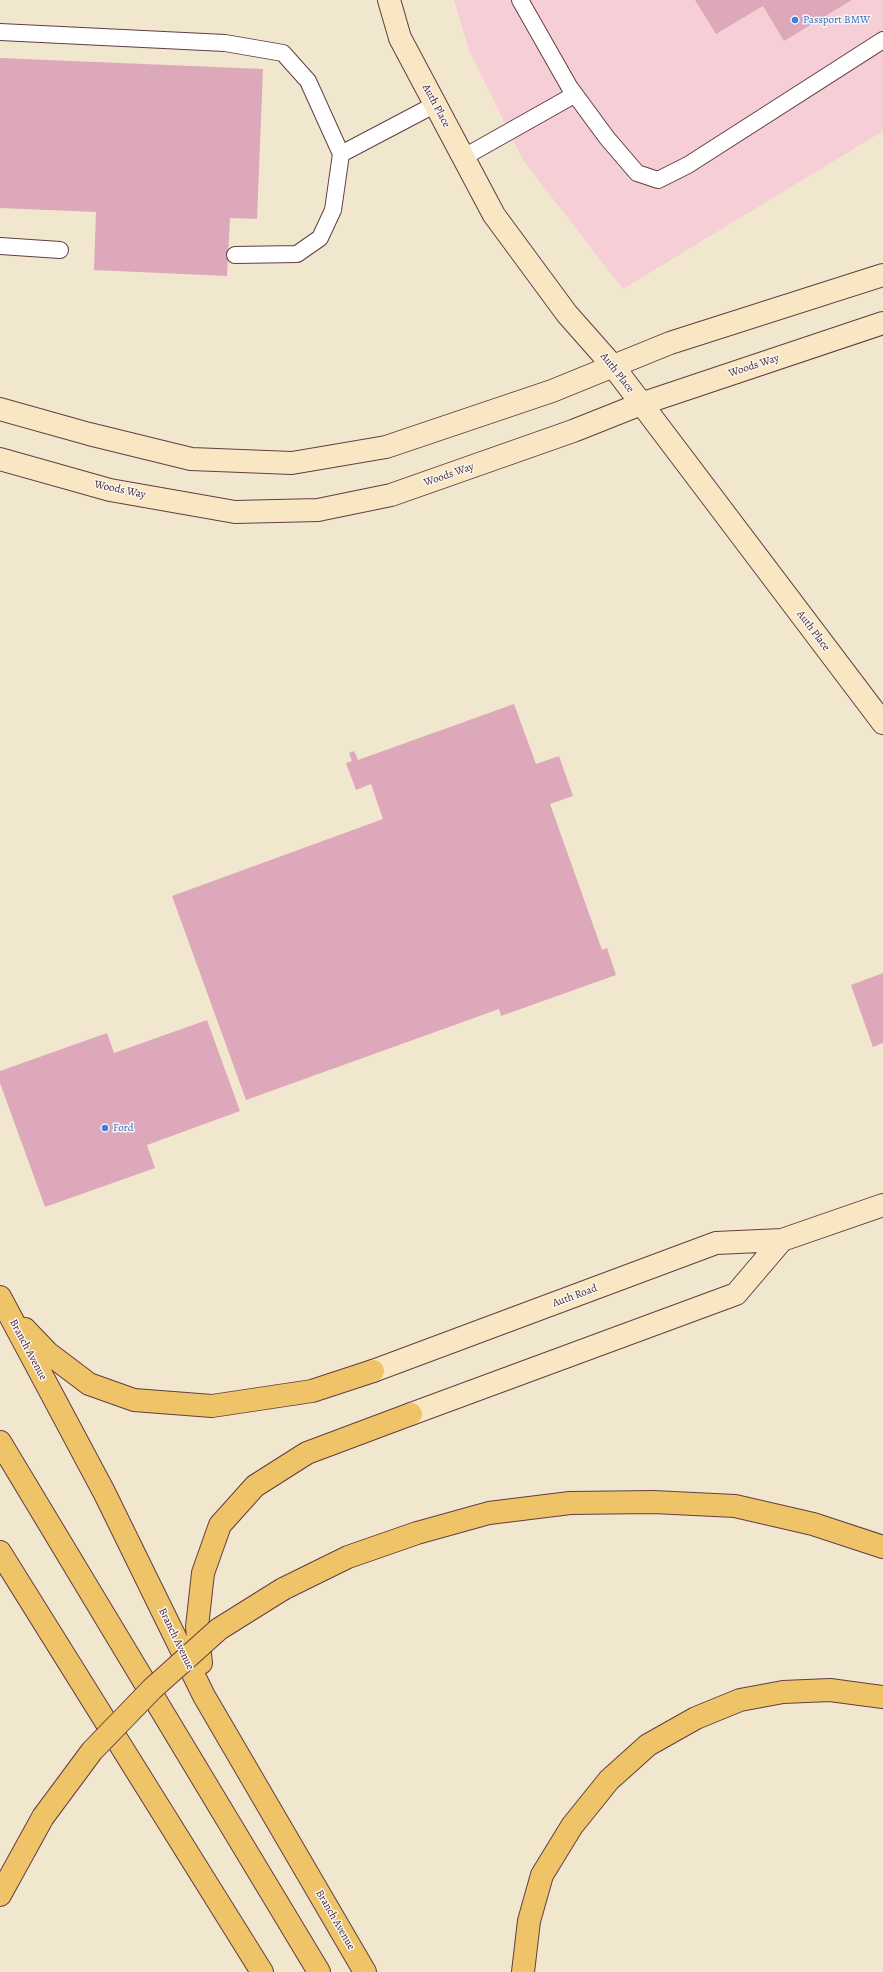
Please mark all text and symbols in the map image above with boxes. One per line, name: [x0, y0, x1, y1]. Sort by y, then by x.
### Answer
place label: Passport BMW: [803, 13, 870, 27]
marker: Passport BMW: [790, 15, 800, 25]
street label: Auth Place: [419, 82, 453, 130]
street label: Auth Place: [597, 350, 637, 396]
street label: Woods Way: [727, 352, 781, 380]
street label: Woods Way: [422, 460, 476, 490]
street label: Woods Way: [93, 478, 147, 502]
street label: Auth Place: [794, 608, 832, 654]
place label: Ford: [113, 1121, 134, 1135]
marker: Ford: [100, 1123, 110, 1133]
street label: Auth Road: [551, 1282, 599, 1310]
street label: Branch Avenue: [6, 1317, 50, 1383]
street label: Branch Avenue: [155, 1606, 197, 1672]
street label: Branch Avenue: [312, 1888, 358, 1952]

